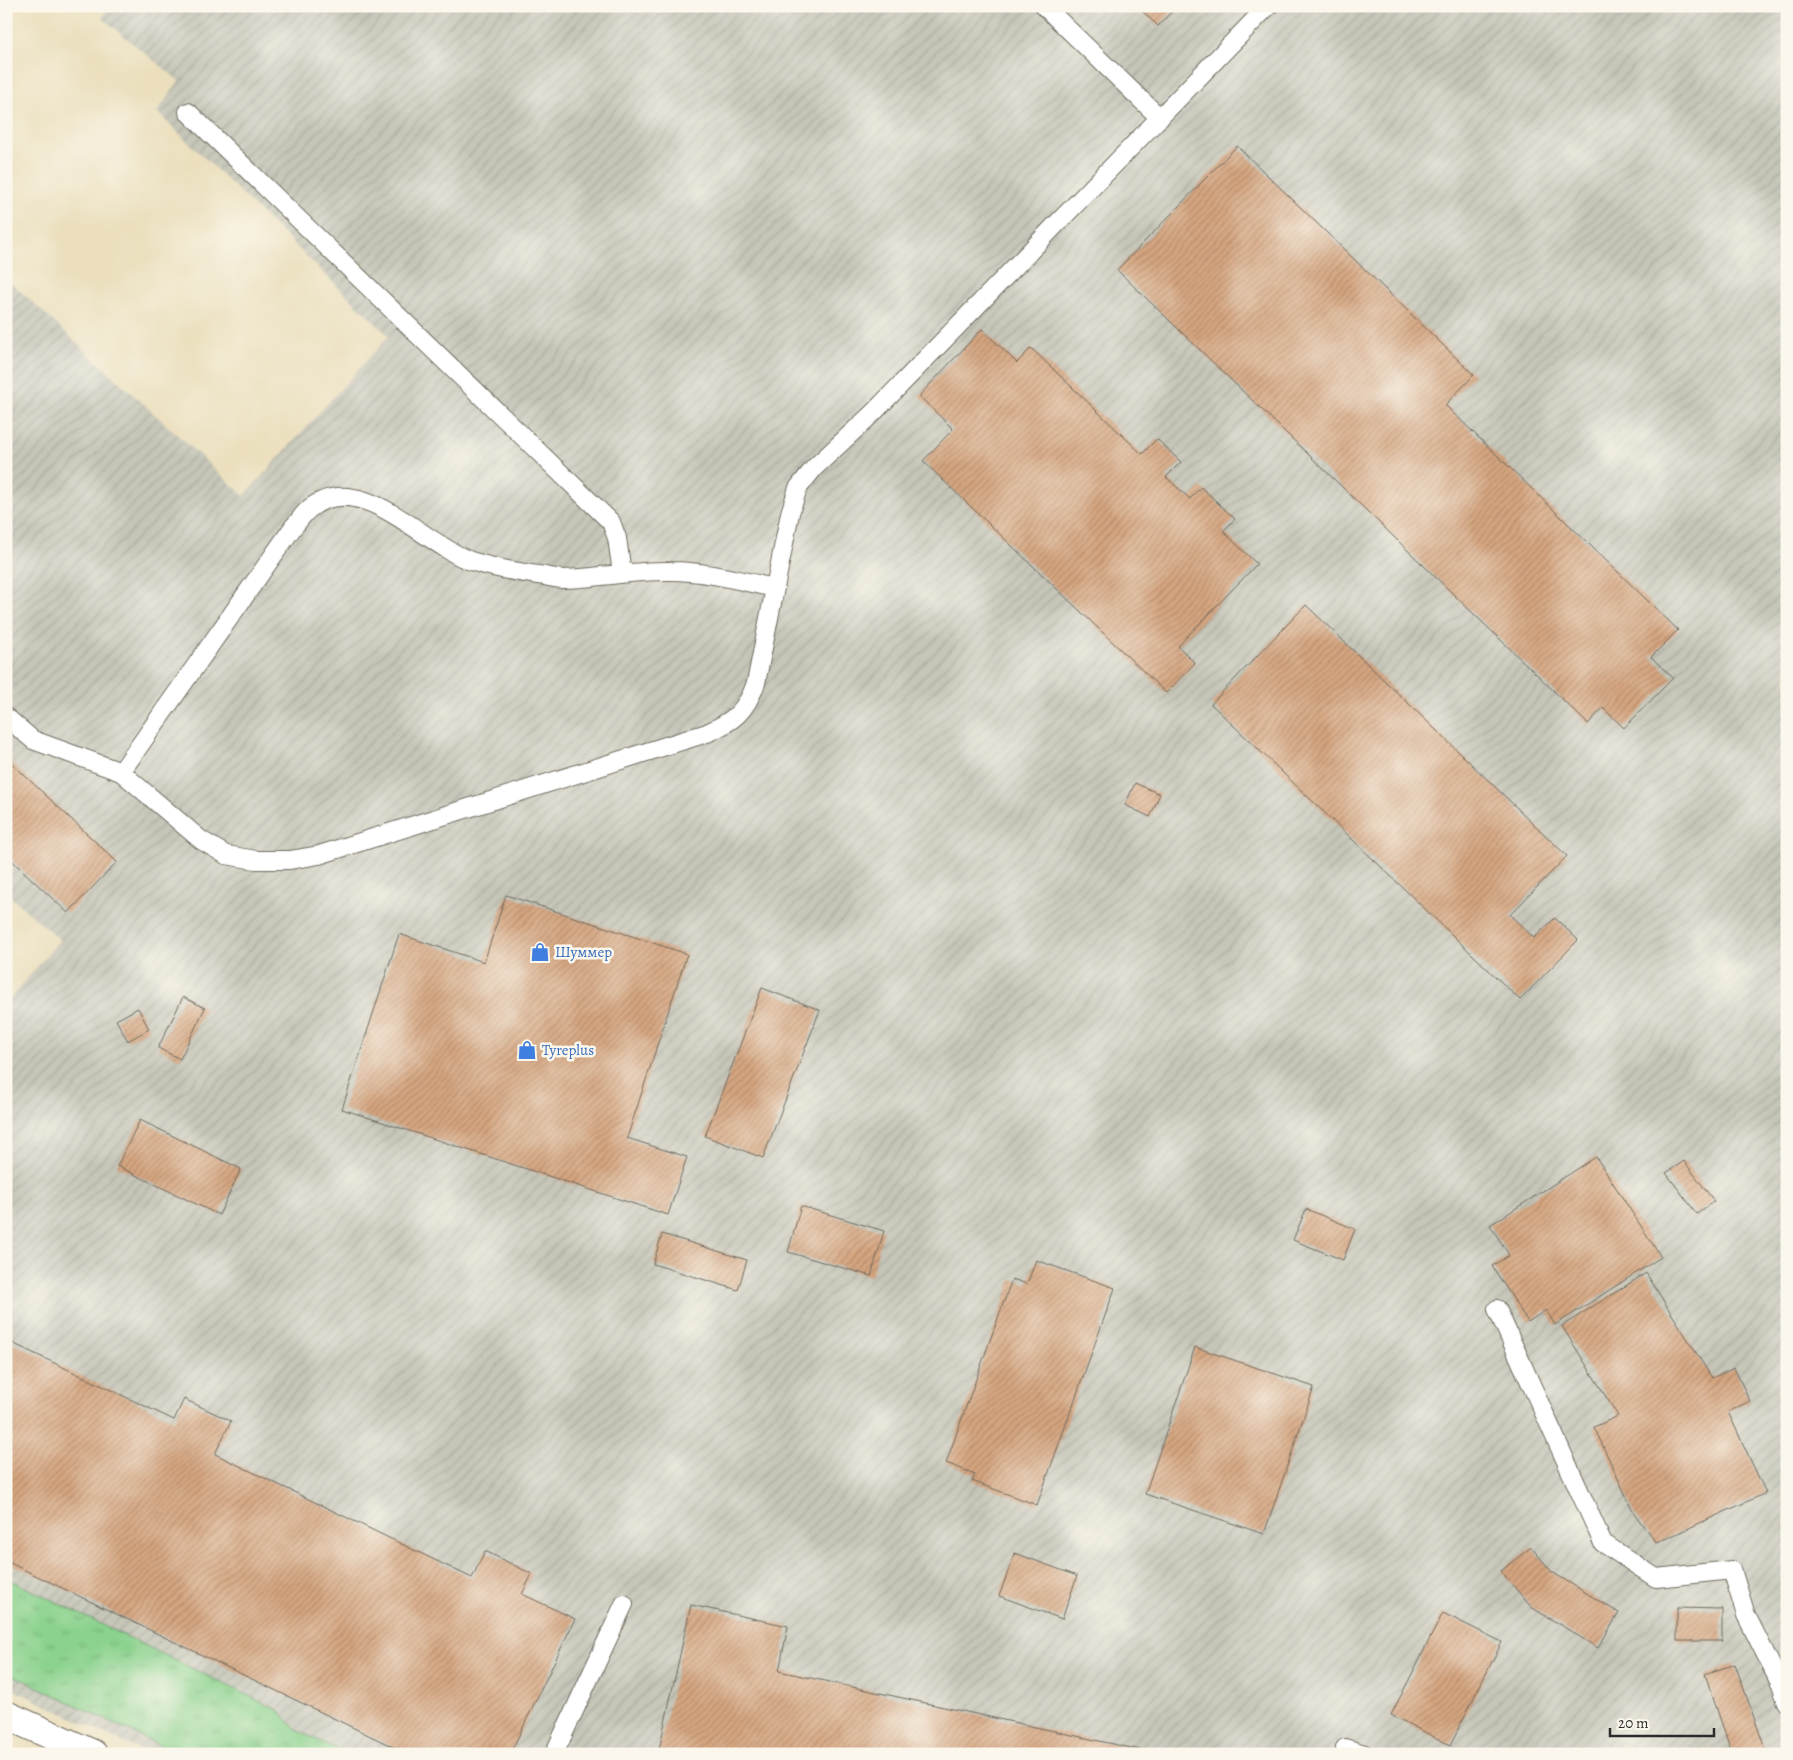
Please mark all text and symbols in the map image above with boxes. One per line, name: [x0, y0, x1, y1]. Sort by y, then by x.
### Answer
shop icon: Шуммер: [529, 941, 551, 963]
place label: Шуммер: [555, 942, 612, 962]
shop icon: Tyreplus: [516, 1039, 538, 1061]
place label: Tyreplus: [542, 1040, 594, 1060]
scale bar: [1610, 1705, 1714, 1737]
text: 20 m: [1618, 1713, 1649, 1733]

